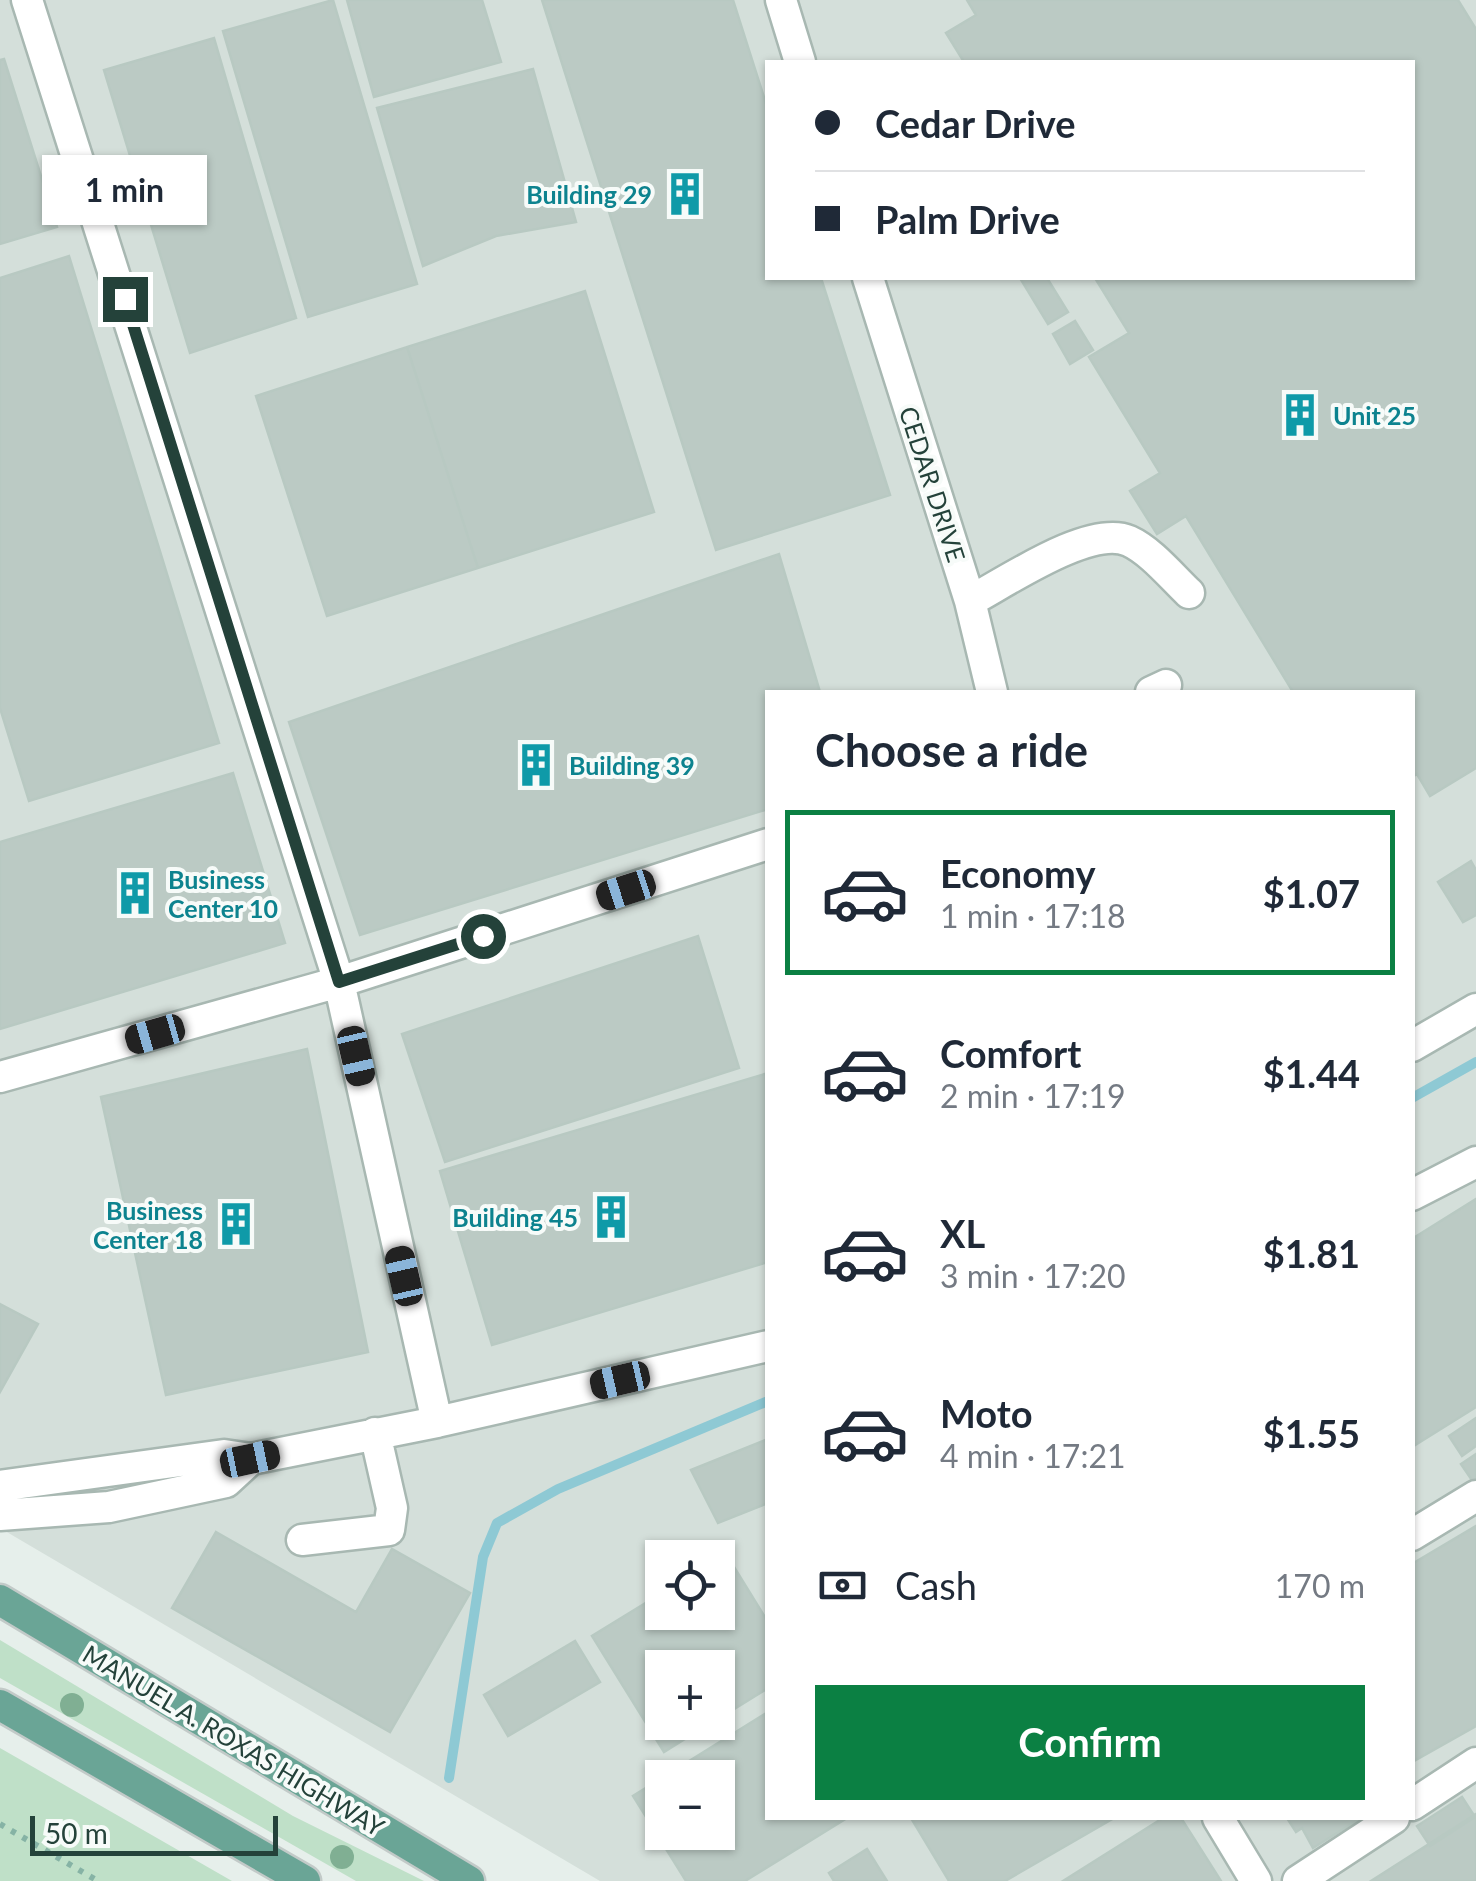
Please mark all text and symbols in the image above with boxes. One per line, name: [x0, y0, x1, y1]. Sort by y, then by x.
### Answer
text: Cedar Drive: [875, 100, 1076, 146]
callout: 1 min: [42, 154, 208, 224]
text: 1 min: [85, 170, 164, 209]
building icon: Building 29: [661, 170, 709, 218]
place label: Building 29: [526, 179, 652, 209]
text: Palm Drive: [875, 196, 1060, 242]
route end: [103, 277, 148, 322]
building icon: Unit 25: [1276, 391, 1324, 439]
place label: Unit 25: [1333, 400, 1416, 430]
street label: CEDAR DRIVE: [894, 402, 972, 566]
text: Choose a ride: [815, 723, 1088, 777]
building icon: Building 39: [512, 741, 560, 789]
place label: Building 39: [569, 750, 695, 780]
icon: car: [820, 848, 910, 938]
text: Economy: [940, 850, 1095, 896]
place label: Business Center 10: [168, 864, 278, 923]
car: [593, 866, 659, 914]
building icon: Business Center 10: [111, 869, 159, 917]
text: $1.07: [1263, 870, 1360, 916]
text: 1 min · 17:18: [940, 896, 1126, 935]
route start: [461, 914, 506, 959]
car: [122, 1011, 188, 1057]
car: [335, 1023, 377, 1089]
icon: car: [820, 1028, 910, 1118]
text: Comfort: [940, 1030, 1081, 1076]
text: $1.44: [1263, 1050, 1360, 1096]
text: 2 min · 17:19: [940, 1076, 1126, 1115]
building icon: Building 45: [587, 1193, 635, 1241]
place label: Business Center 18: [93, 1195, 203, 1254]
building icon: Business Center 18: [212, 1200, 260, 1248]
place label: Building 45: [452, 1202, 578, 1232]
icon: car: [820, 1208, 910, 1298]
text: XL: [940, 1210, 985, 1256]
text: $1.81: [1263, 1230, 1360, 1276]
car: [383, 1243, 425, 1309]
text: 3 min · 17:20: [940, 1256, 1126, 1295]
car: [587, 1359, 653, 1401]
icon: car: [820, 1388, 910, 1478]
text: Moto: [940, 1390, 1033, 1436]
text: $1.55: [1263, 1410, 1360, 1456]
text: 4 min · 17:21: [940, 1436, 1126, 1475]
car: [218, 1438, 282, 1480]
map controls: [645, 1540, 735, 1850]
button: locate: [645, 1540, 735, 1630]
icon: cash: [815, 1558, 870, 1613]
text: Cash: [895, 1562, 977, 1608]
text: 170 m: [1275, 1566, 1365, 1605]
street label: MANUEL A. ROXAS HIGHWAY: [78, 1638, 390, 1842]
button: +: [645, 1650, 735, 1740]
button: Confirm: [815, 1685, 1365, 1800]
button: −: [645, 1760, 735, 1850]
scale bar: [30, 1811, 278, 1856]
text: 50 m: [45, 1816, 108, 1850]

